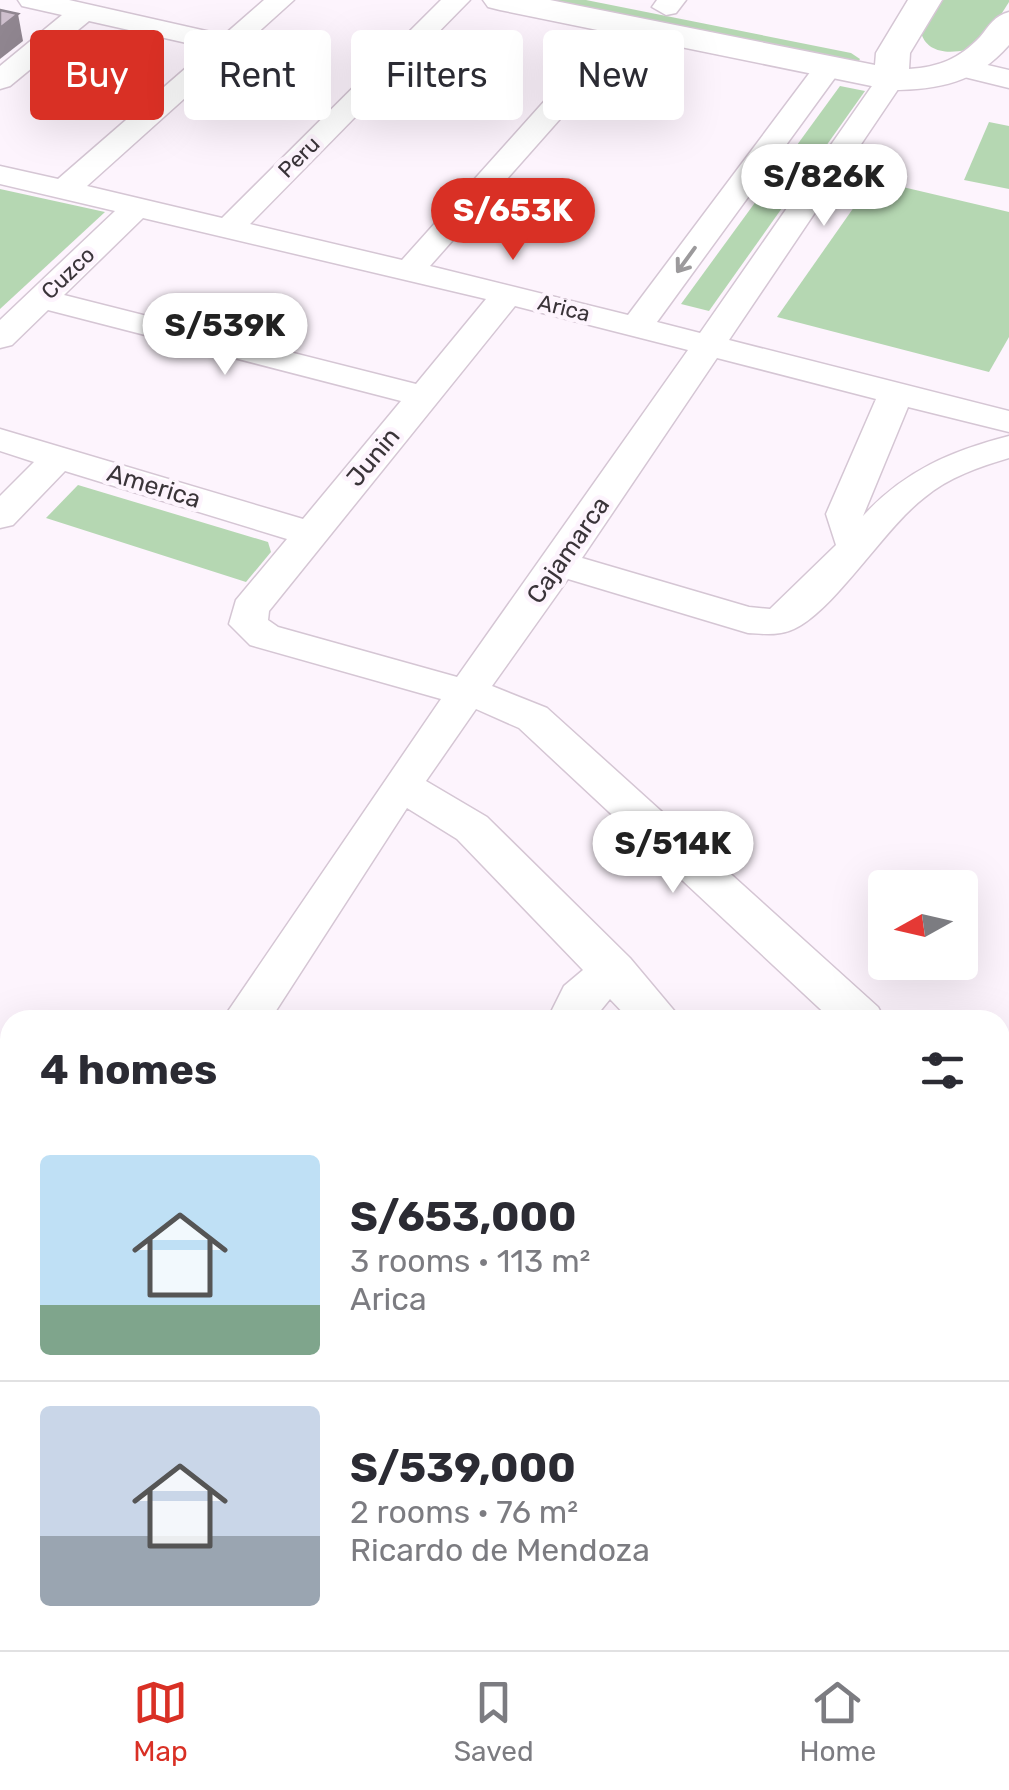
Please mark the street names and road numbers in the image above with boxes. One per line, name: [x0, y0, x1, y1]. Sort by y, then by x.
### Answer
street label: Peru: [273, 131, 325, 183]
street label: Cuzco: [36, 241, 100, 305]
street label: Arica: [535, 289, 593, 327]
street label: Junin: [340, 422, 406, 492]
street label: America: [104, 458, 204, 514]
street label: Cajamarca: [521, 491, 615, 609]

